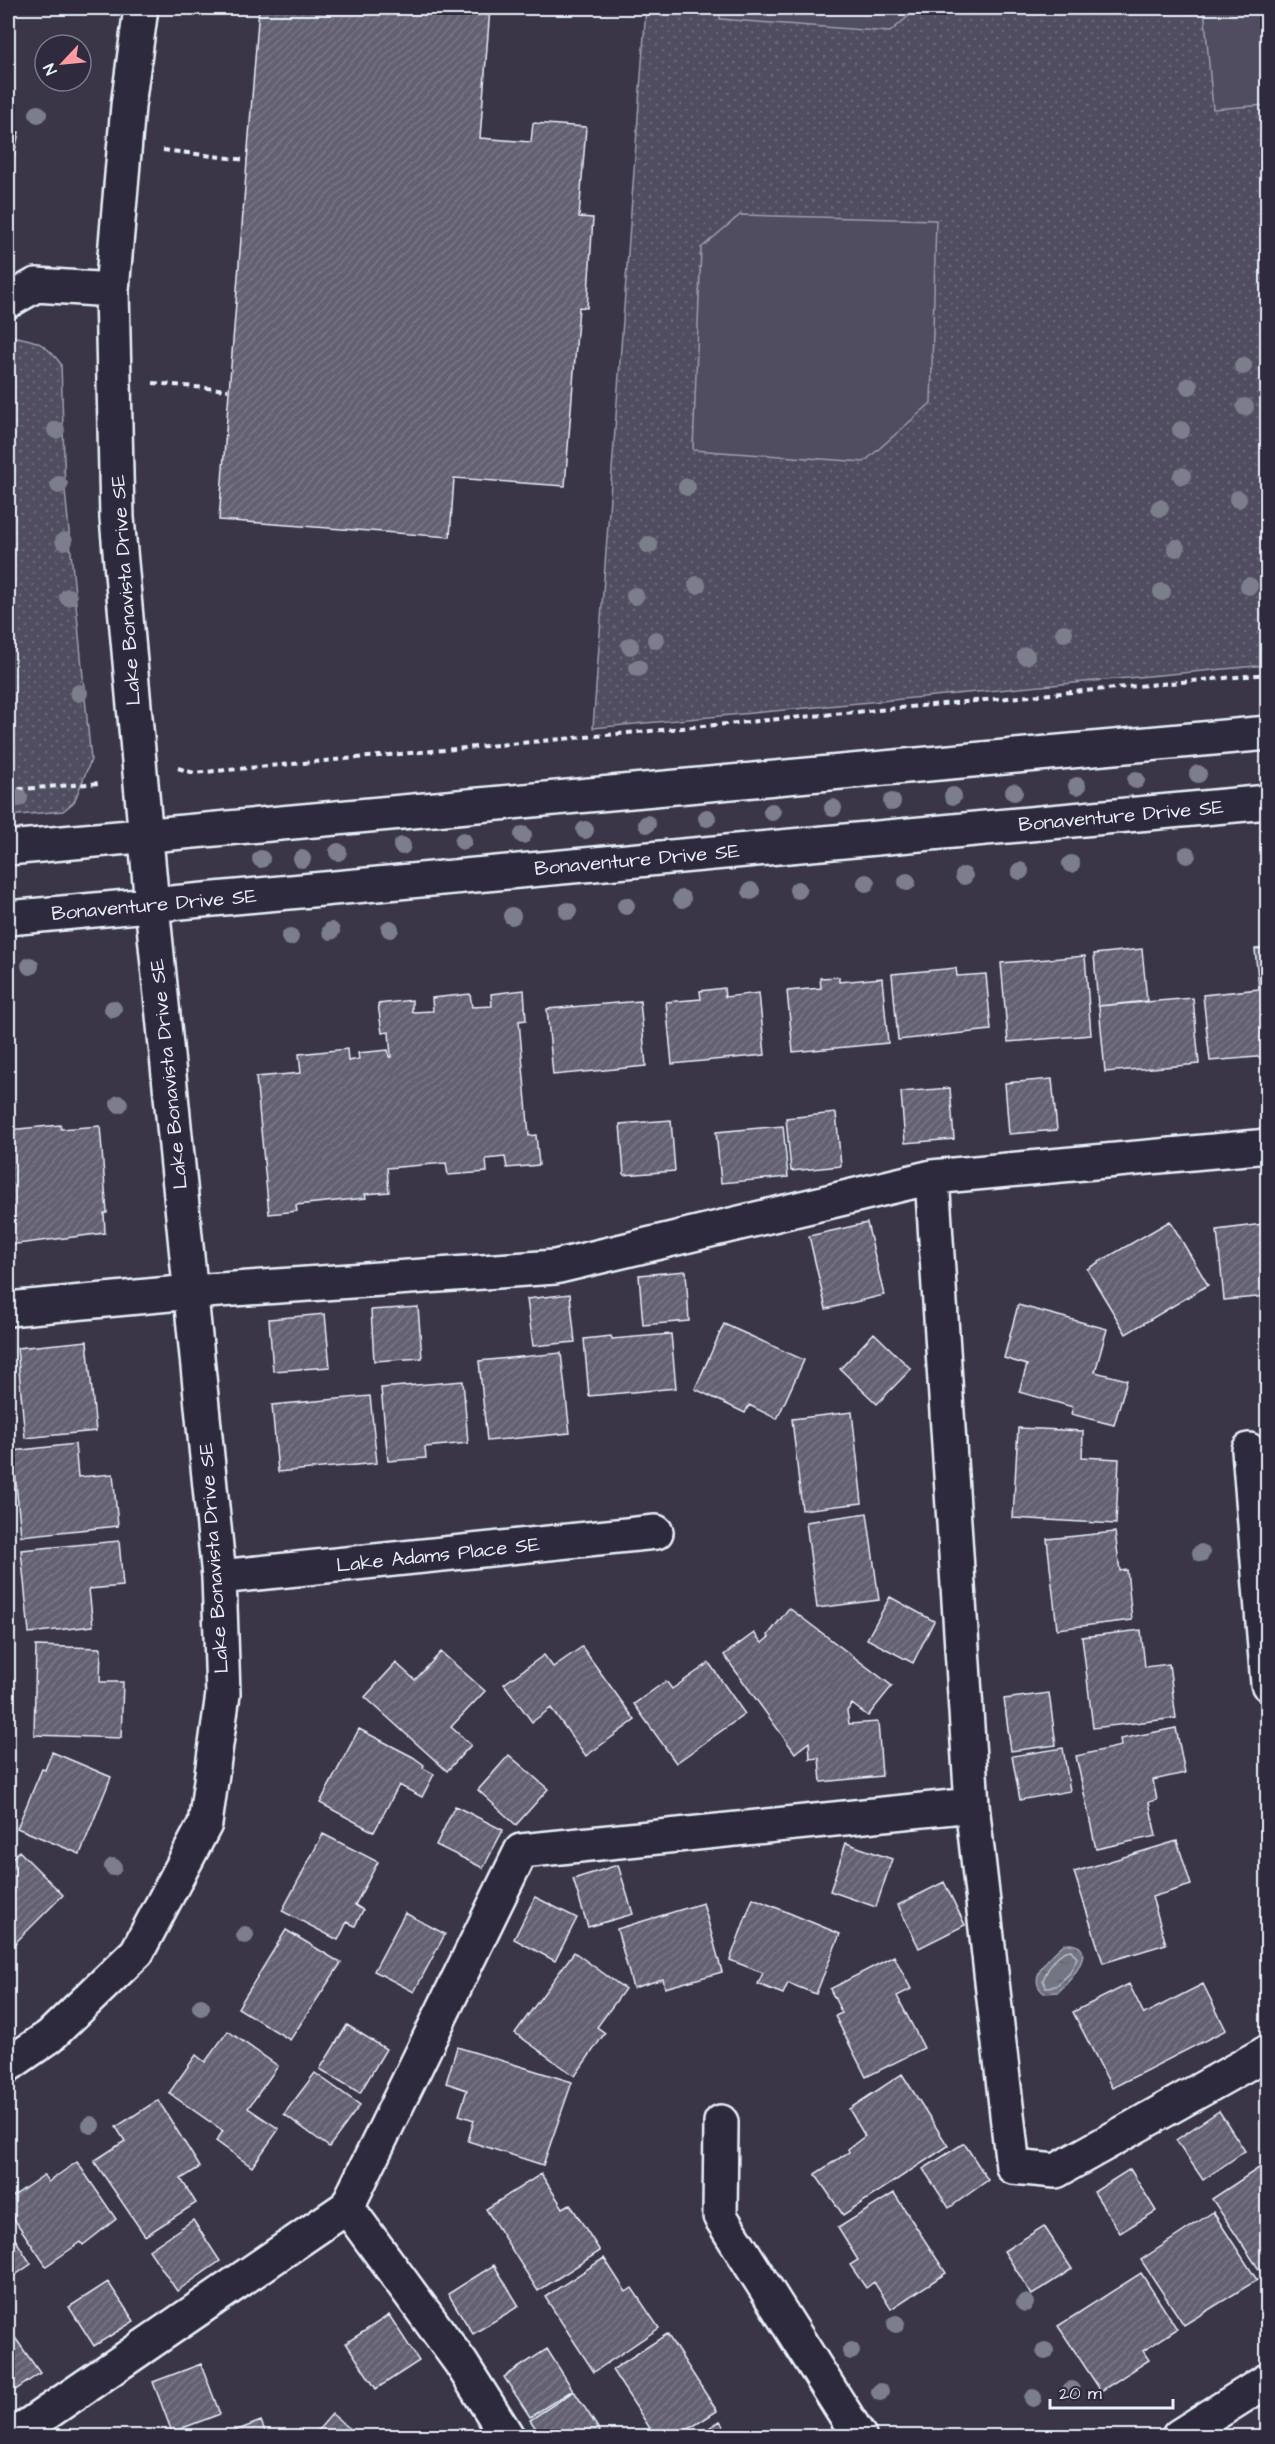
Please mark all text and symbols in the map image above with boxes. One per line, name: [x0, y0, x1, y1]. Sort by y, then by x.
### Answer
north arrow: [33, 33, 93, 93]
text: N: [38, 60, 63, 78]
street label: Lake Bonavista Drive SE: [104, 473, 148, 706]
street label: Bonaventure Drive SE: [1017, 793, 1225, 839]
street label: Bonaventure Drive SE: [533, 837, 741, 883]
street label: Bonaventure Drive SE: [50, 882, 258, 928]
street label: Lake Bonavista Drive SE: [143, 957, 195, 1191]
street label: Lake Bonavista Drive SE: [192, 1441, 236, 1674]
street label: Lake Adams Place SE: [335, 1530, 541, 1580]
scale bar: [1050, 2372, 1173, 2410]
text: 20 m: [1059, 2381, 1102, 2406]

